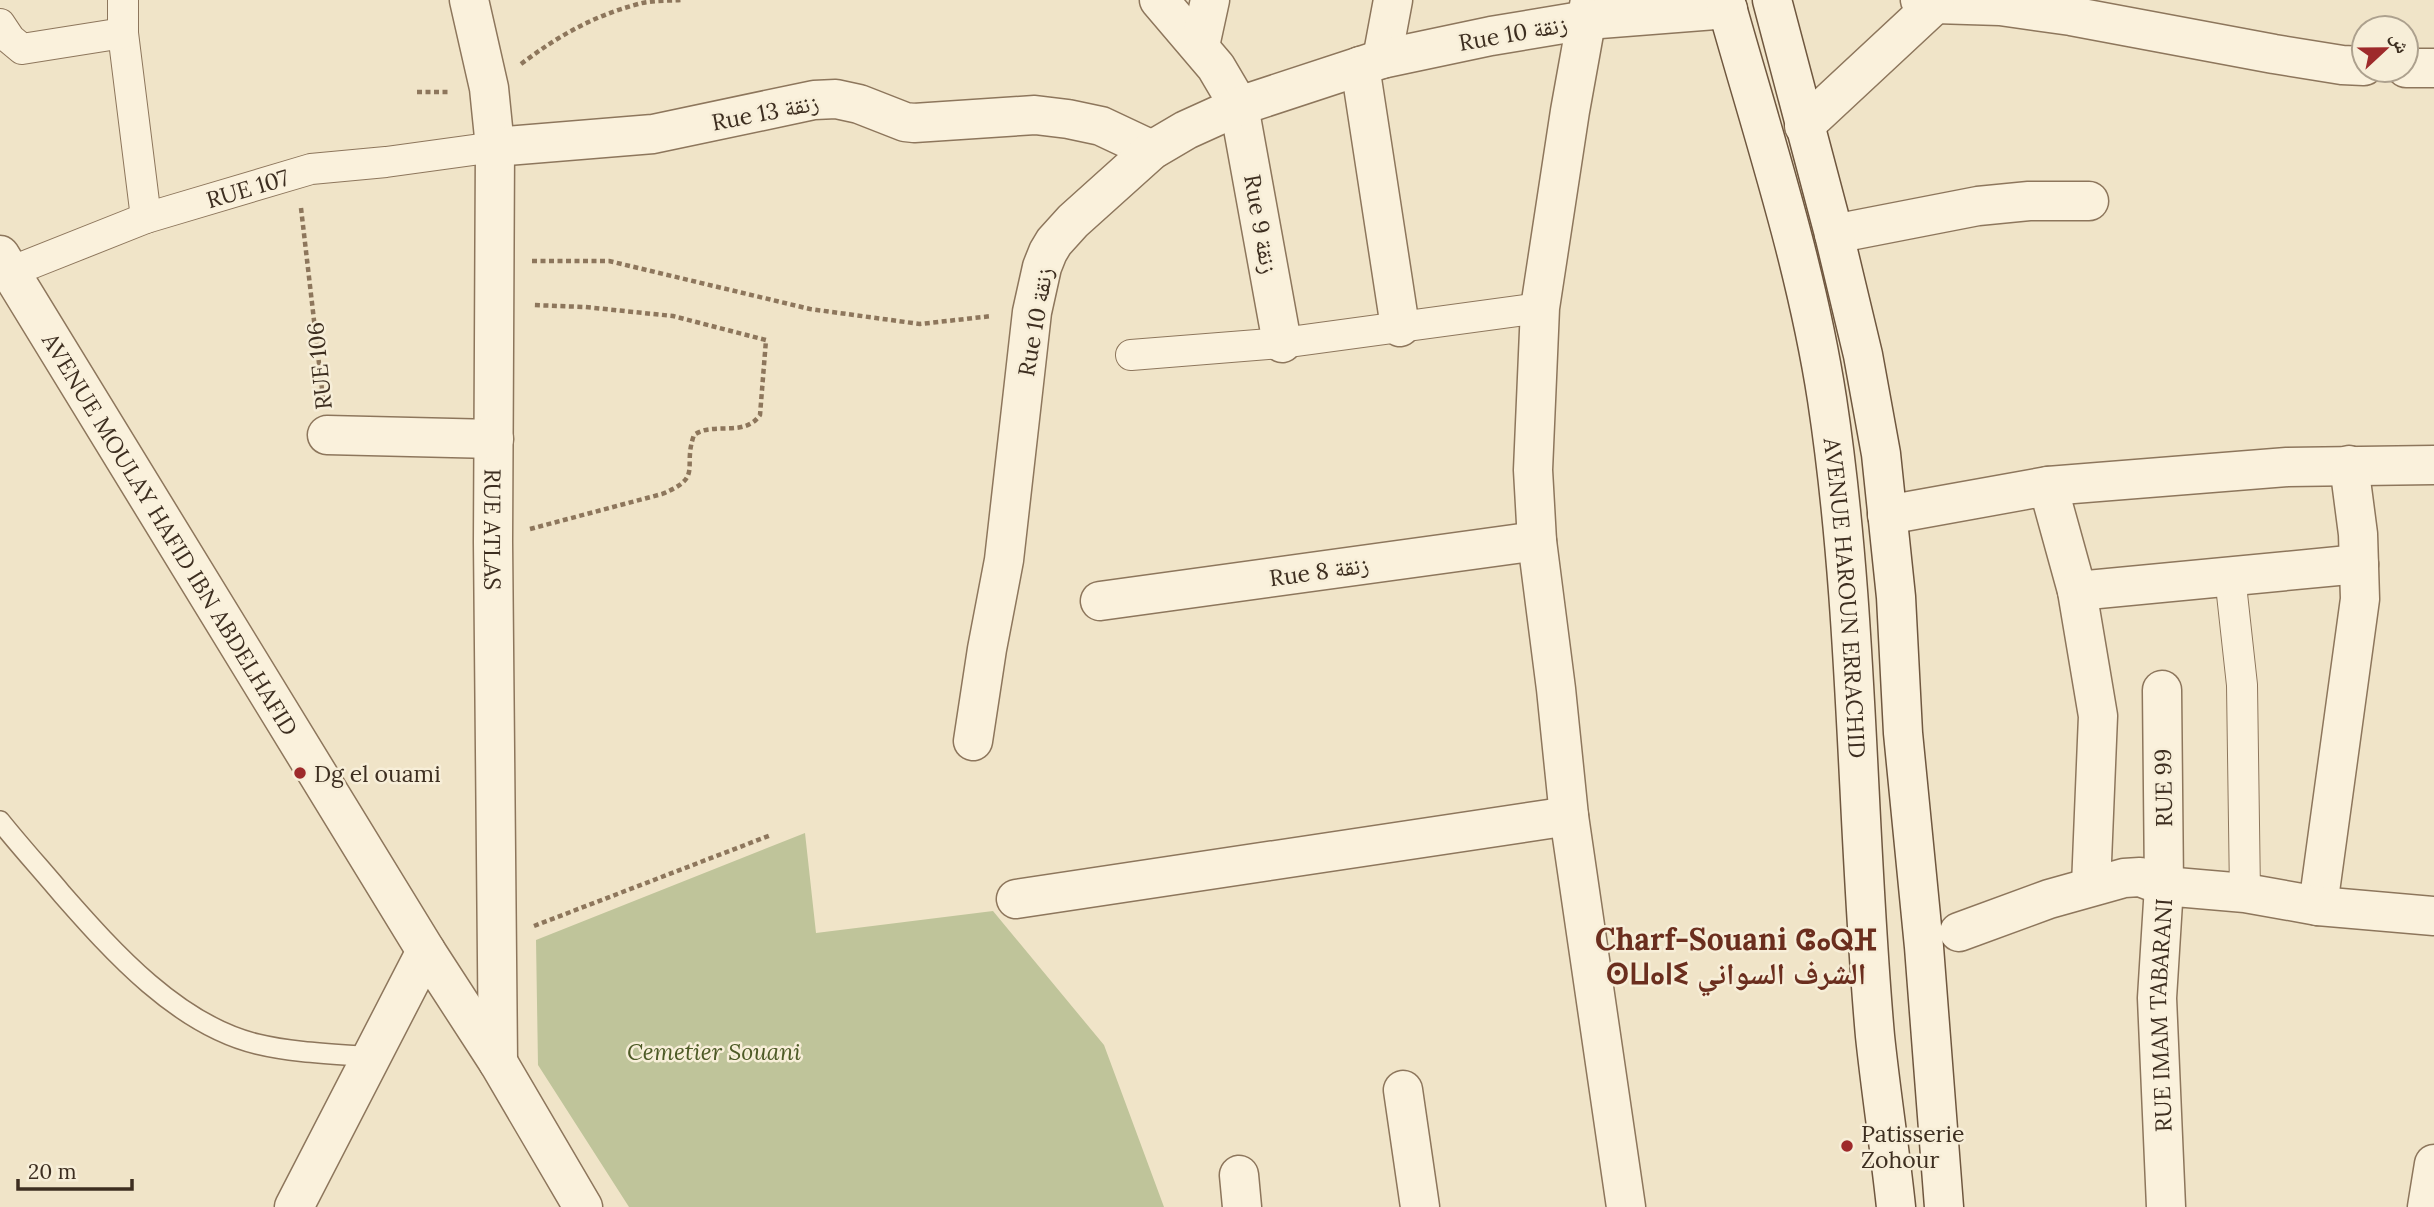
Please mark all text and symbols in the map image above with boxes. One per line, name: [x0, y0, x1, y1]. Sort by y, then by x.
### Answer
street label: Rue 10 زنقة: [1456, 9, 1570, 57]
north arrow: [2350, 14, 2420, 84]
text: ش: [2386, 29, 2416, 56]
street label: Rue 13 زنقة: [709, 87, 821, 137]
street label: RUE 107: [203, 162, 292, 214]
street label: Rue 9 زنقة: [1238, 172, 1284, 276]
street label: Rue 10 زنقة: [1011, 265, 1059, 379]
street label: RUE 106: [300, 321, 338, 411]
street label: AVENUE MOULAY HAFID IBN ABDELHAFID: [36, 326, 305, 740]
street label: AVENUE HAROUN ERRACHID: [1818, 435, 1872, 759]
street label: RUE ATLAS: [478, 469, 508, 590]
street label: Rue 8 زنقة: [1267, 550, 1371, 592]
street label: RUE 99: [2148, 748, 2178, 828]
place label: Dg el ouami: [314, 759, 441, 788]
marker: Dg el ouami: [292, 765, 308, 781]
street label: RUE IMAM TABARANI: [2142, 897, 2178, 1133]
district label: Charf-Souani ⵛⴰⵕⴼ ⵙⵡⴰⵏⵉ الشرف السواني: [1595, 920, 1877, 997]
park label: Cemetier Souani: [627, 1037, 802, 1066]
place label: Patisserie Zohour: [1861, 1119, 1965, 1174]
marker: Patisserie Zohour: [1839, 1138, 1855, 1154]
scale bar: [18, 1148, 131, 1192]
text: 20 m: [28, 1158, 77, 1185]

